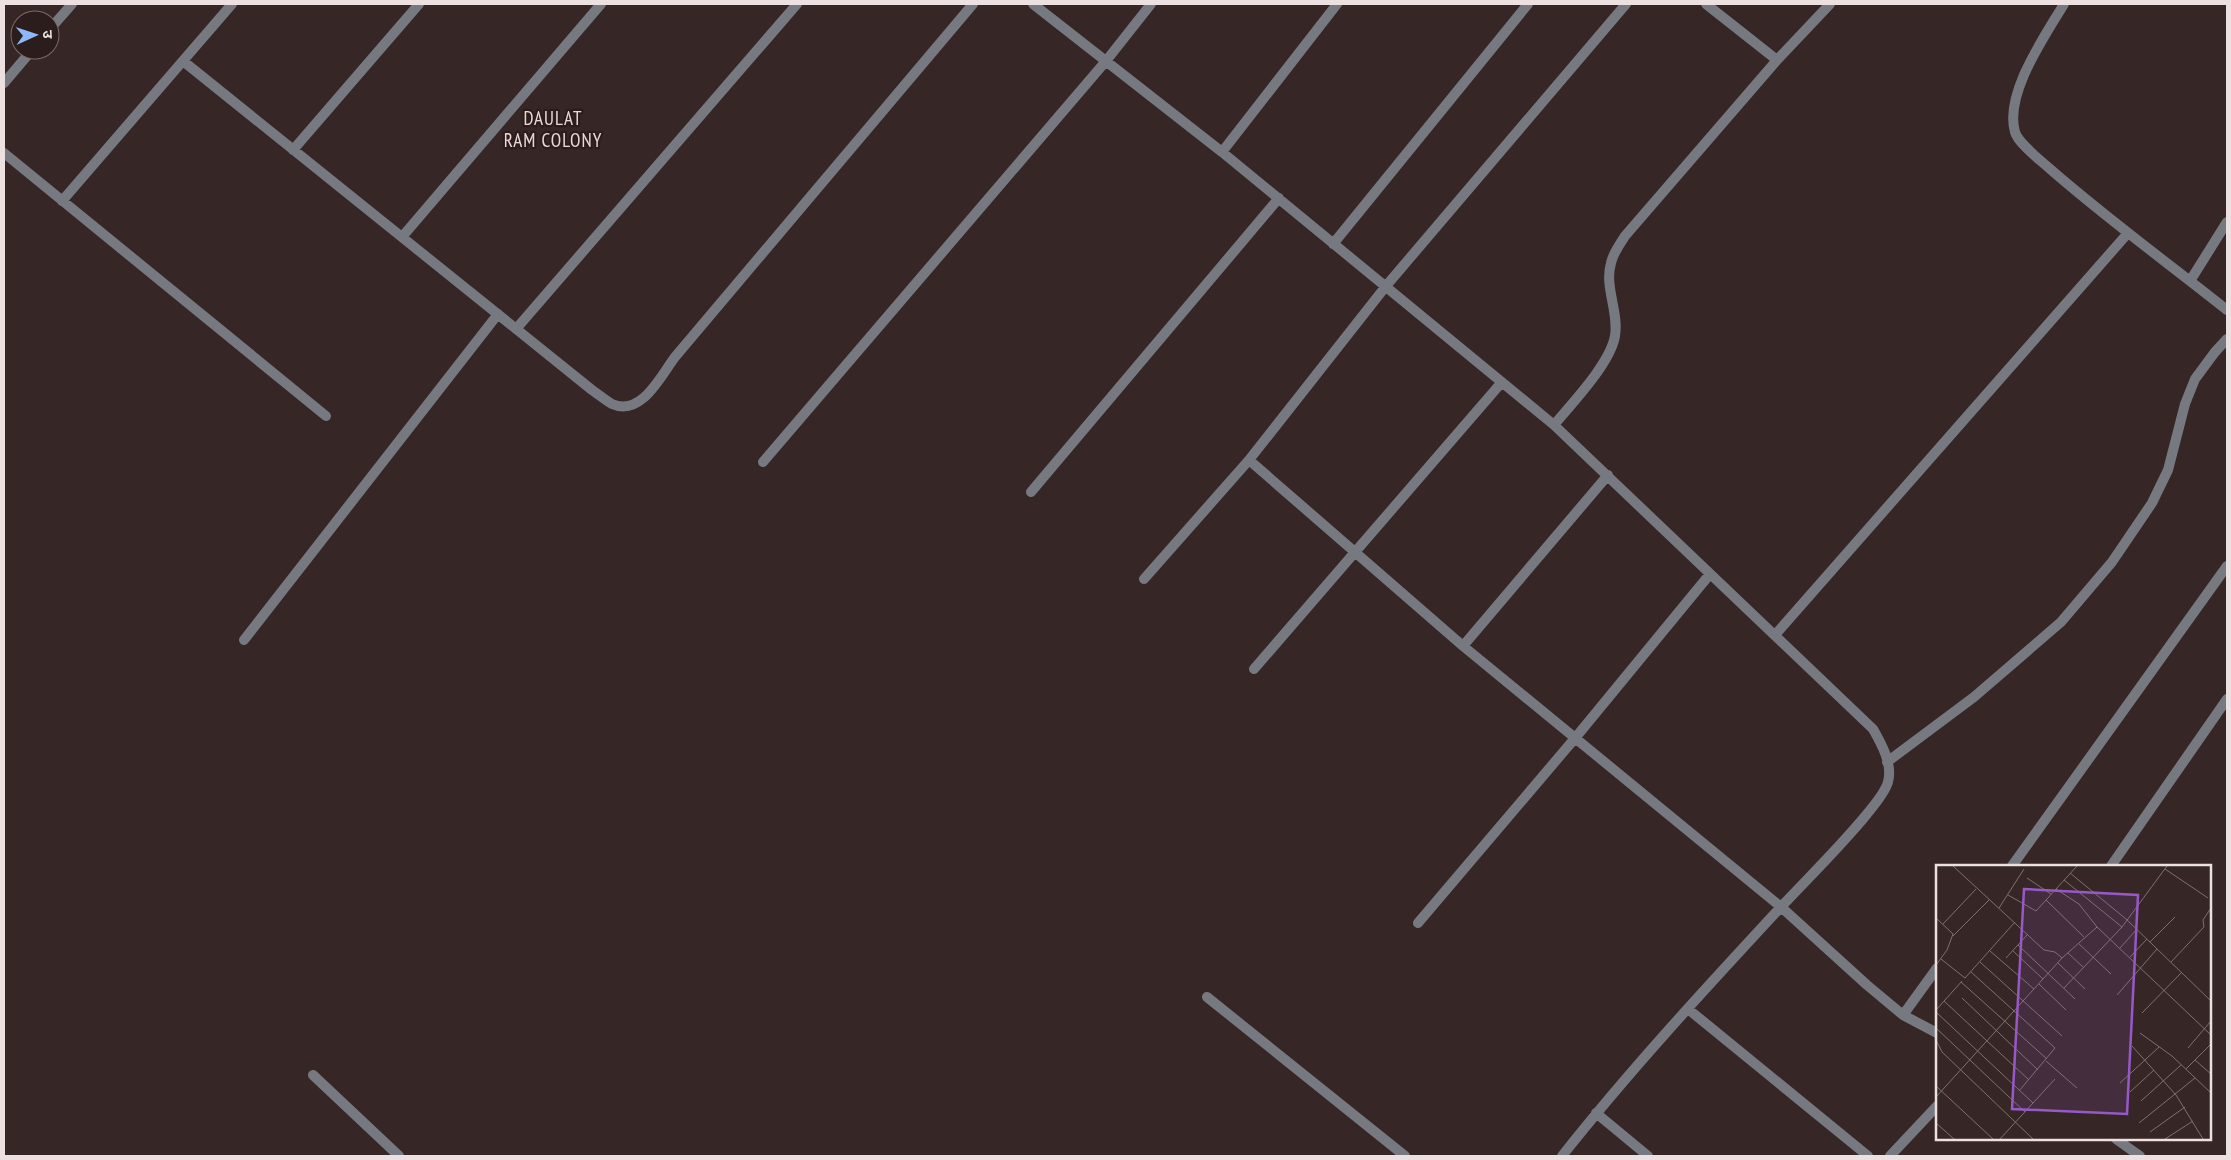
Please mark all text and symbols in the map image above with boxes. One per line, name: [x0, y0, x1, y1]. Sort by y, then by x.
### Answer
north arrow: [10, 10, 60, 60]
text: उ: [39, 30, 57, 40]
district label: DAULAT RAM COLONY: [504, 106, 602, 152]
inset map: [1936, 865, 2211, 1140]

